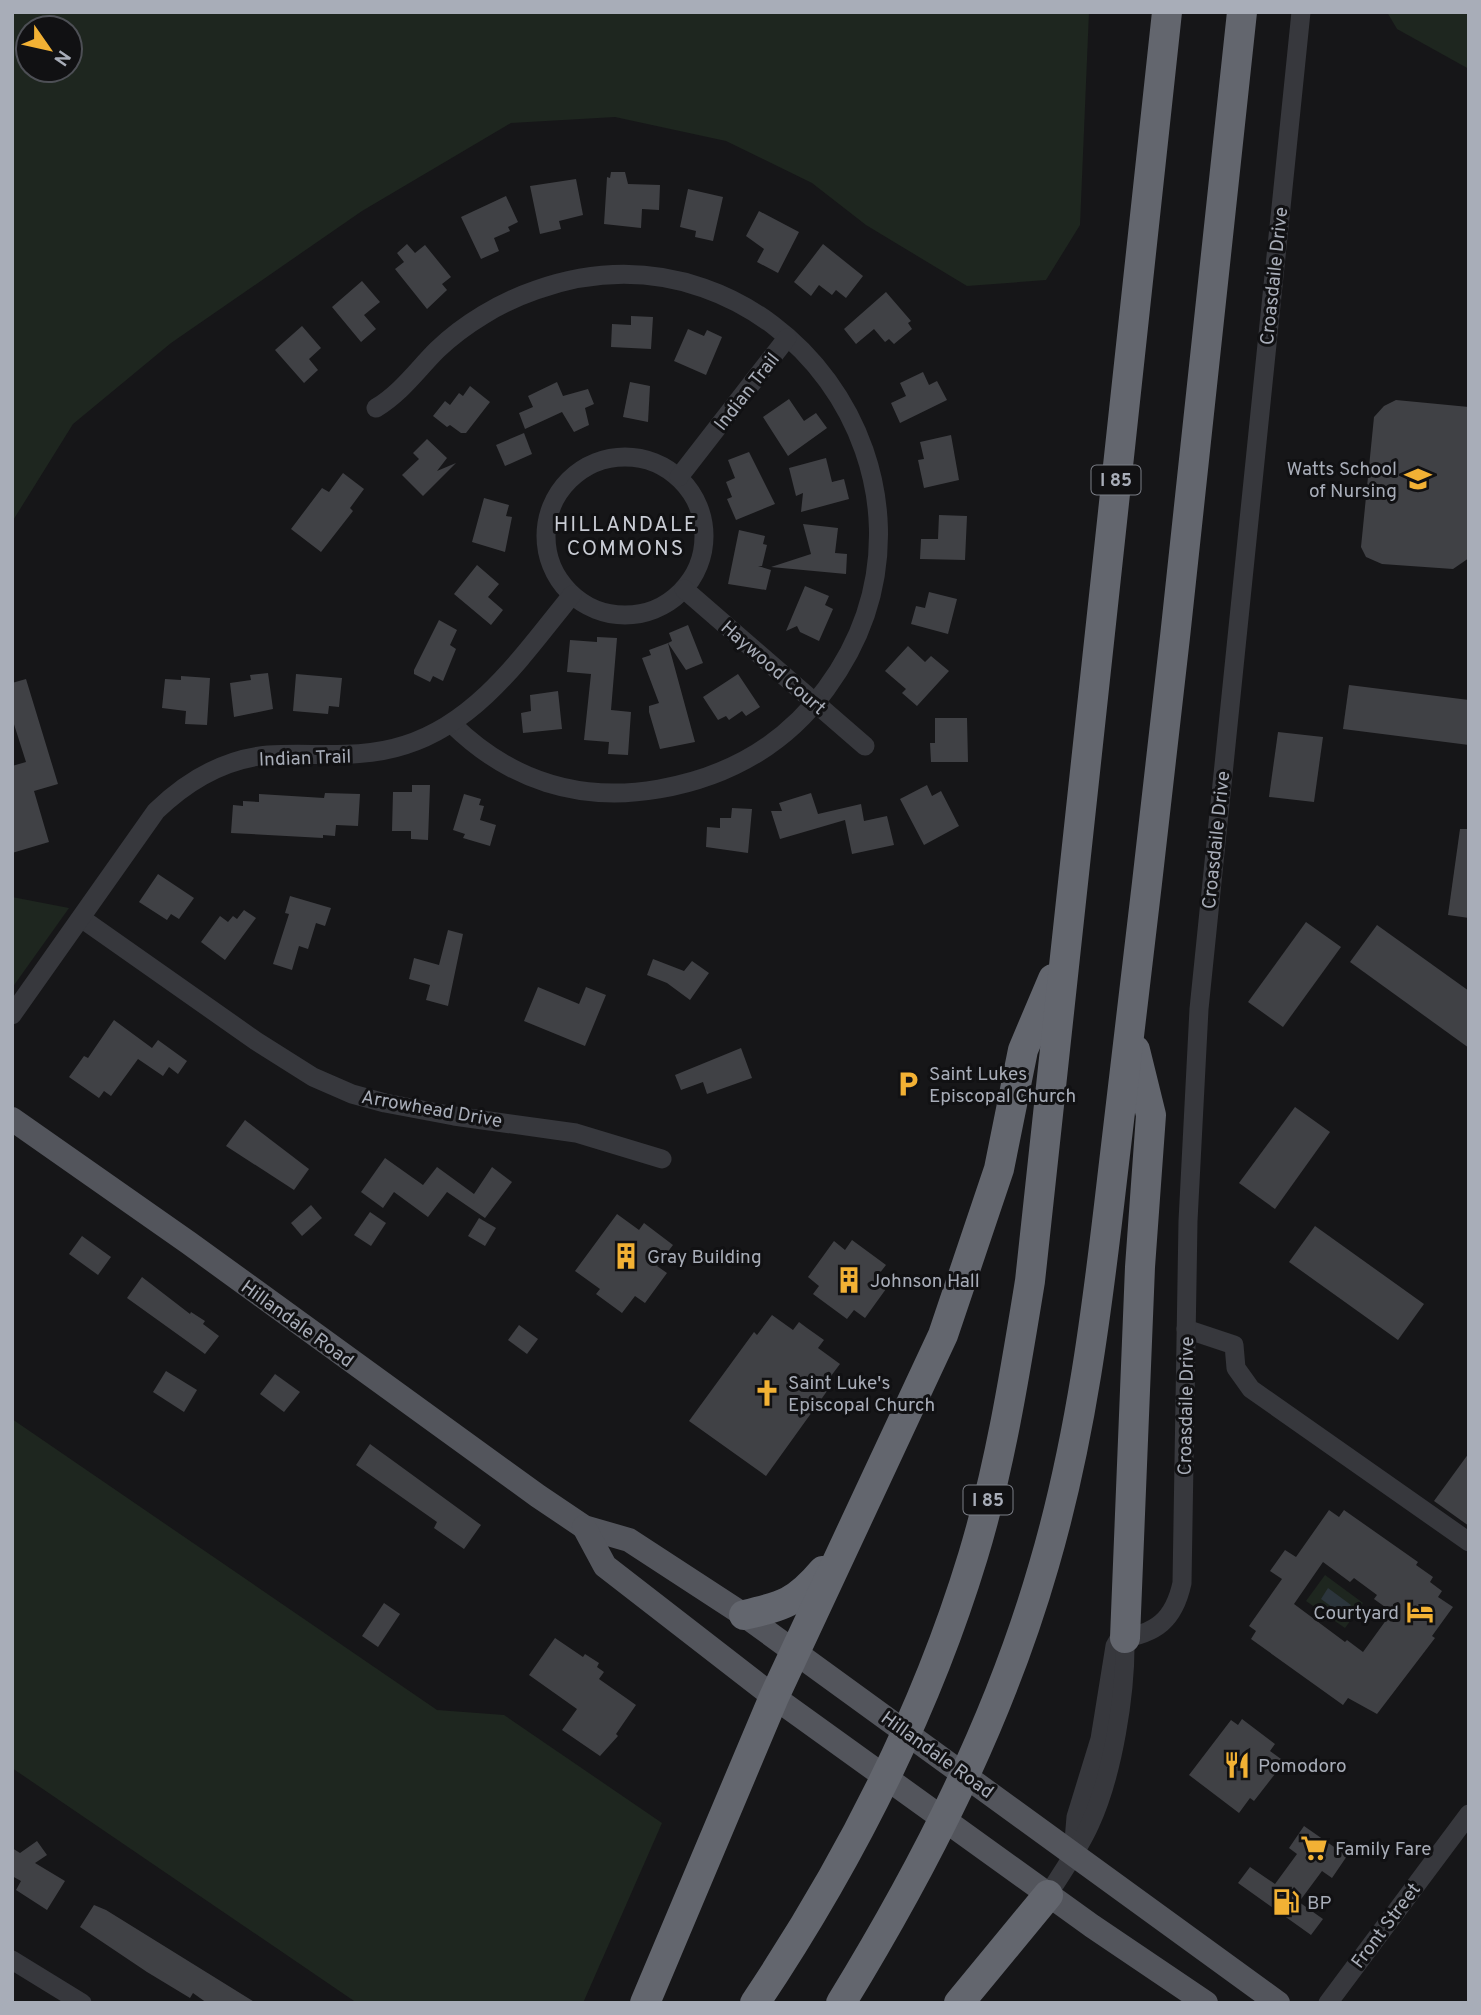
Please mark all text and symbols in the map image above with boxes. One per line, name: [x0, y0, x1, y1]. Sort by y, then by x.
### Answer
north arrow: [14, 14, 84, 84]
text: N: [48, 45, 75, 70]
street label: Croasdaile Drive: [1256, 206, 1294, 347]
street label: Indian Trail: [710, 348, 786, 436]
place label: Watts School of Nursing: [1287, 458, 1397, 504]
school or university icon: Watts School of Nursing: [1403, 464, 1433, 494]
road number: I 85: [1092, 466, 1140, 494]
district label: HILLANDALE COMMONS: [554, 512, 698, 563]
street label: Haywood Court: [715, 616, 830, 721]
street label: Indian Trail: [258, 745, 352, 773]
street label: Croasdaile Drive: [1198, 770, 1236, 911]
place label: Saint Lukes Episcopal Church: [929, 1063, 1076, 1109]
parking icon: Saint Lukes Episcopal Church: [893, 1069, 923, 1099]
street label: Arrowhead Drive: [359, 1086, 504, 1134]
building icon: Gray Building: [611, 1241, 641, 1271]
place label: Gray Building: [647, 1246, 762, 1270]
building icon: Johnson Hall: [834, 1265, 864, 1295]
place label: Johnson Hall: [870, 1270, 980, 1294]
street label: Hillandale Road: [236, 1276, 358, 1374]
street label: Croasdaile Drive: [1174, 1336, 1200, 1476]
place label: Saint Luke's Episcopal Church: [788, 1372, 935, 1418]
church icon: Saint Luke's Episcopal Church: [752, 1378, 782, 1408]
road number: I 85: [964, 1485, 1012, 1514]
hotel icon: Courtyard: [1405, 1597, 1435, 1627]
place label: Courtyard: [1313, 1602, 1399, 1626]
street label: Hillandale Road: [876, 1707, 998, 1805]
restaurant icon: Pomodoro: [1222, 1750, 1252, 1780]
place label: Pomodoro: [1258, 1755, 1347, 1779]
supermarket icon: Family Fare: [1299, 1833, 1329, 1863]
place label: Family Fare: [1335, 1838, 1431, 1862]
street label: Front Street: [1347, 1879, 1427, 1974]
fuel station icon: BP: [1271, 1887, 1301, 1917]
place label: BP: [1307, 1892, 1331, 1916]

